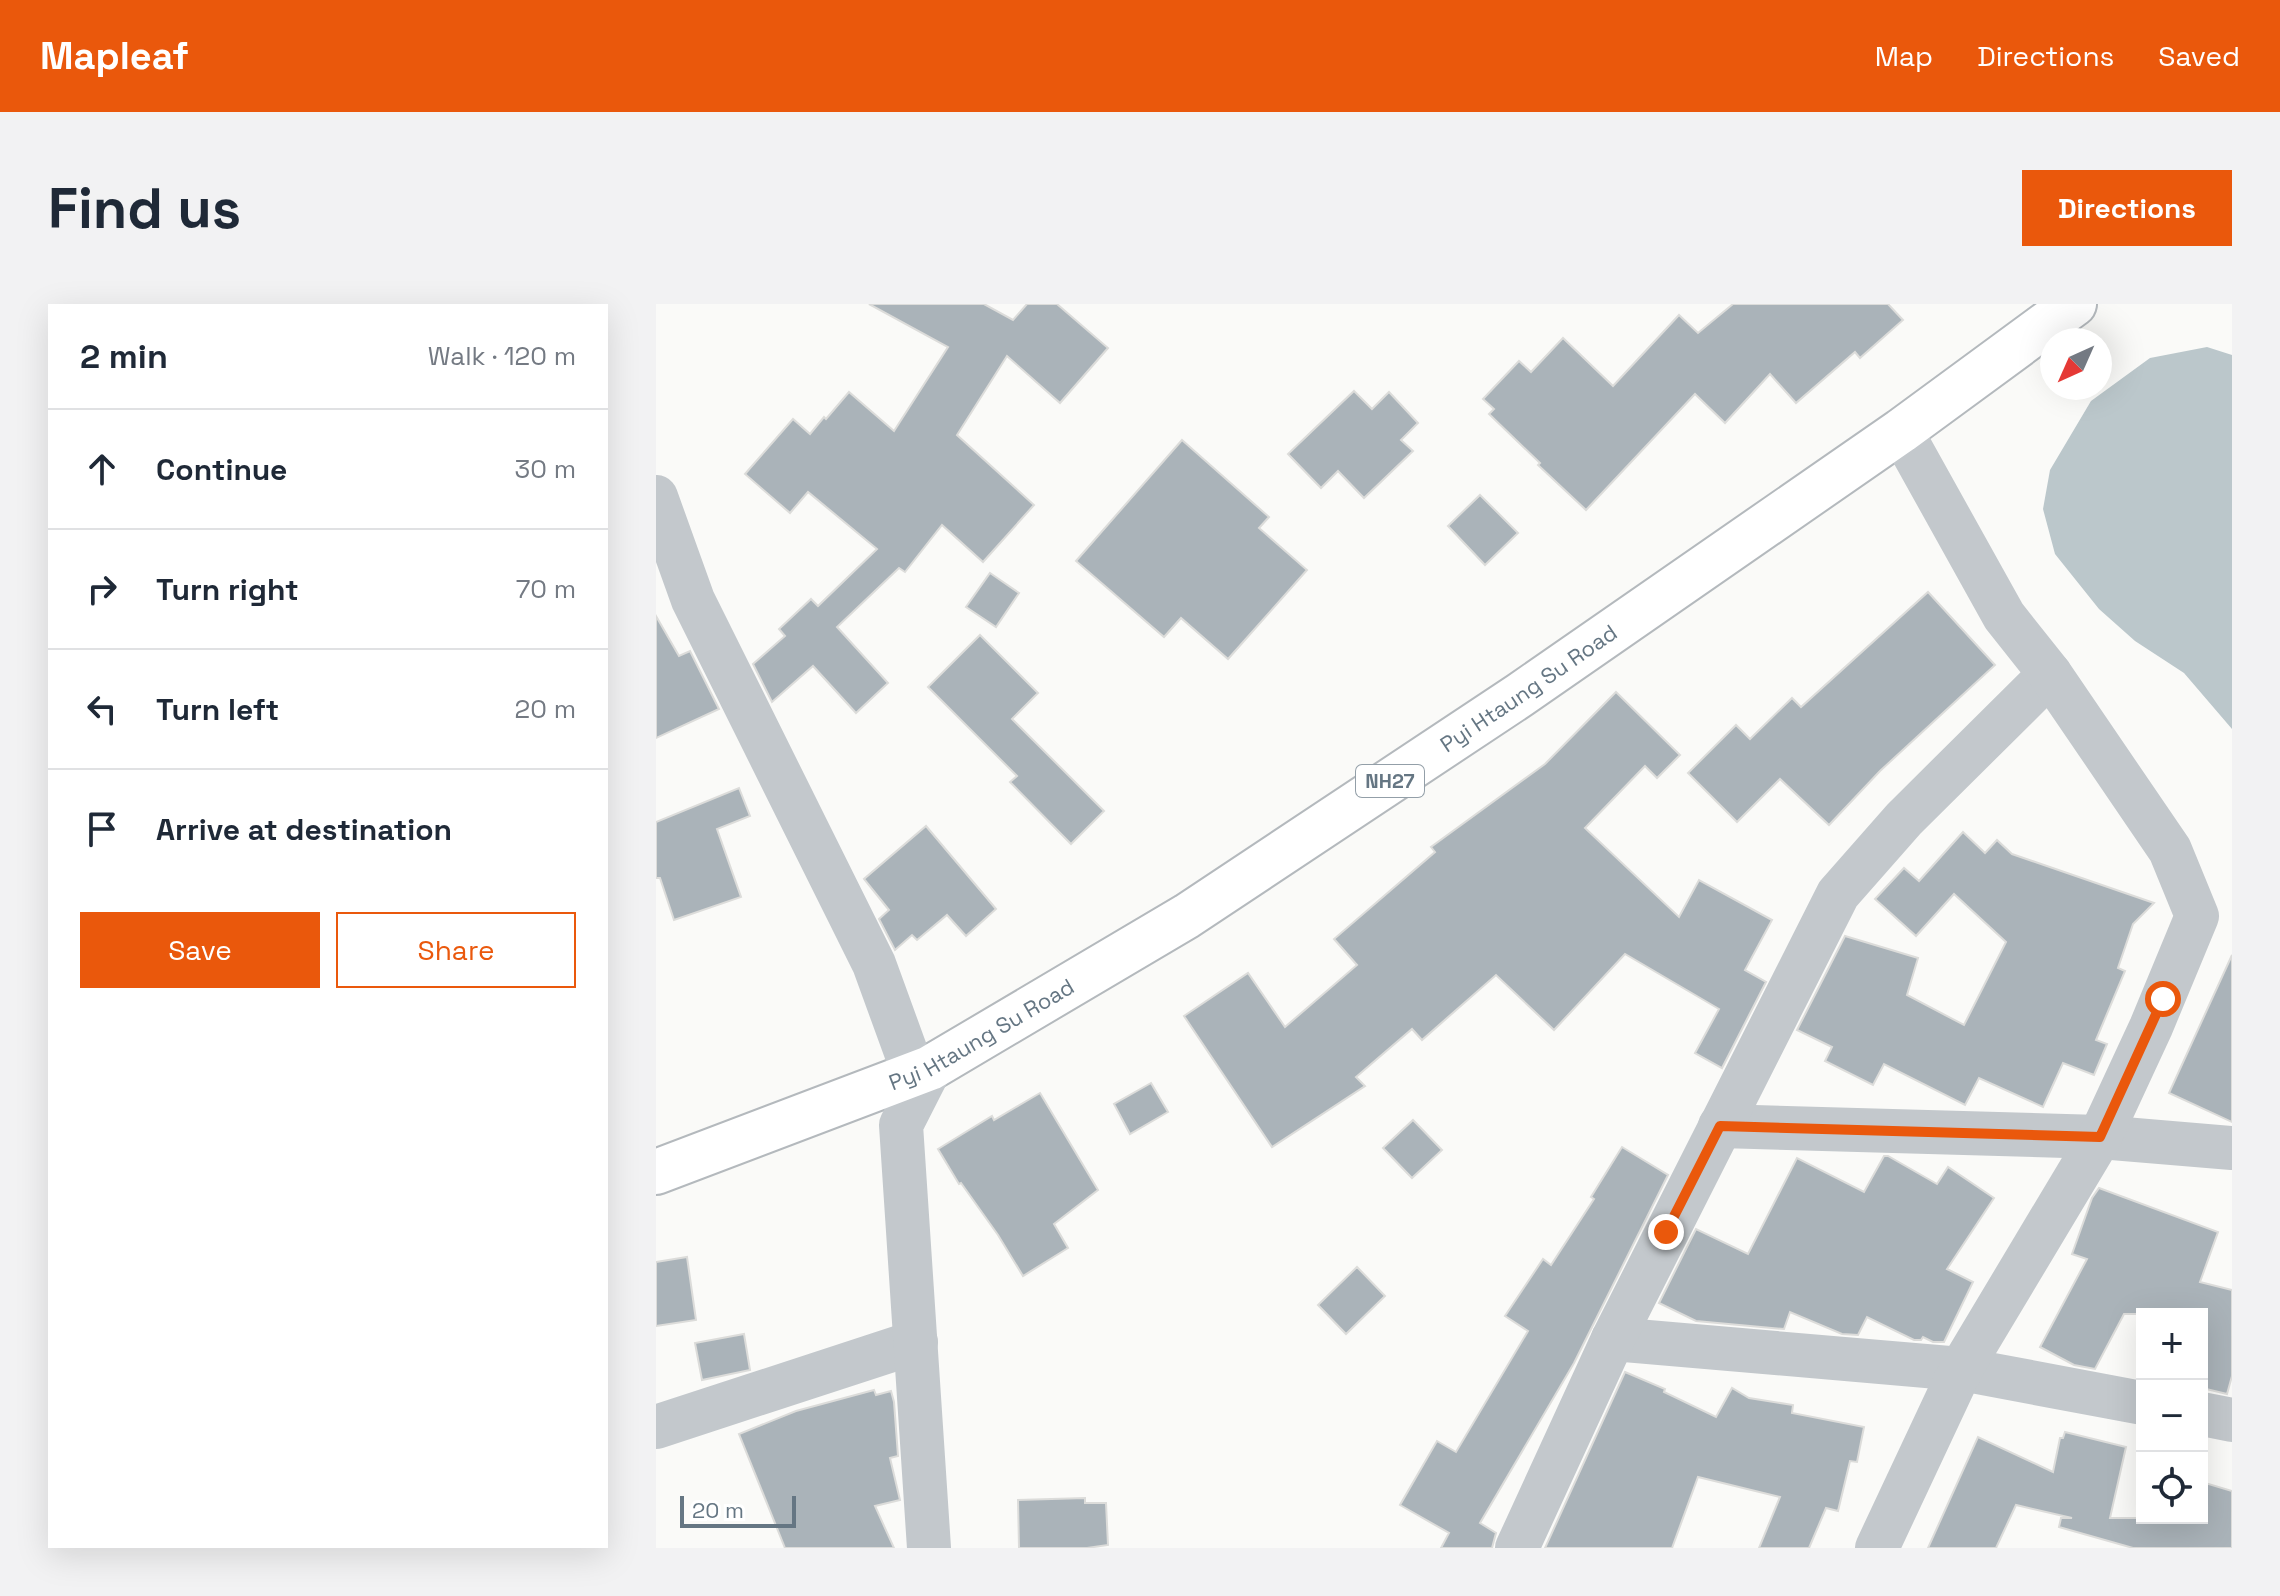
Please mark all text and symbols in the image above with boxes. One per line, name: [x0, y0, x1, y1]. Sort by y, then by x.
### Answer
text: Mapleaf: [40, 32, 189, 80]
text: Map: [1875, 38, 1933, 74]
text: Directions: [1977, 38, 2114, 74]
text: Saved: [2158, 38, 2240, 74]
button: Directions: [2022, 170, 2232, 246]
text: Find us: [48, 173, 241, 244]
north arrow: [2040, 328, 2112, 400]
text: 2 min: [80, 335, 168, 378]
text: Walk · 120 m: [428, 339, 576, 373]
icon: ahead: [80, 447, 124, 491]
text: Continue: [156, 450, 287, 489]
text: 30 m: [515, 452, 576, 486]
icon: right: [80, 567, 124, 611]
text: Turn right: [156, 570, 299, 609]
text: 70 m: [516, 572, 576, 606]
street label: Pyi Htaung Su Road: [1434, 618, 1622, 758]
icon: left: [80, 687, 124, 731]
text: Turn left: [156, 690, 279, 729]
text: 20 m: [515, 692, 576, 726]
road number: NH27: [1356, 765, 1424, 797]
icon: arrive: [80, 807, 124, 851]
text: Arrive at destination: [156, 810, 452, 849]
button: Save: [80, 912, 320, 988]
button: Share: [336, 912, 576, 988]
street label: Pyi Htaung Su Road: [885, 972, 1079, 1096]
route start: [2145, 981, 2181, 1017]
route end: [1648, 1214, 1684, 1250]
map controls: [2136, 1308, 2208, 1524]
button: +: [2136, 1308, 2208, 1380]
button: −: [2136, 1380, 2208, 1452]
button: locate: [2136, 1452, 2208, 1524]
scale bar: [680, 1492, 796, 1528]
text: 20 m: [692, 1496, 744, 1524]

